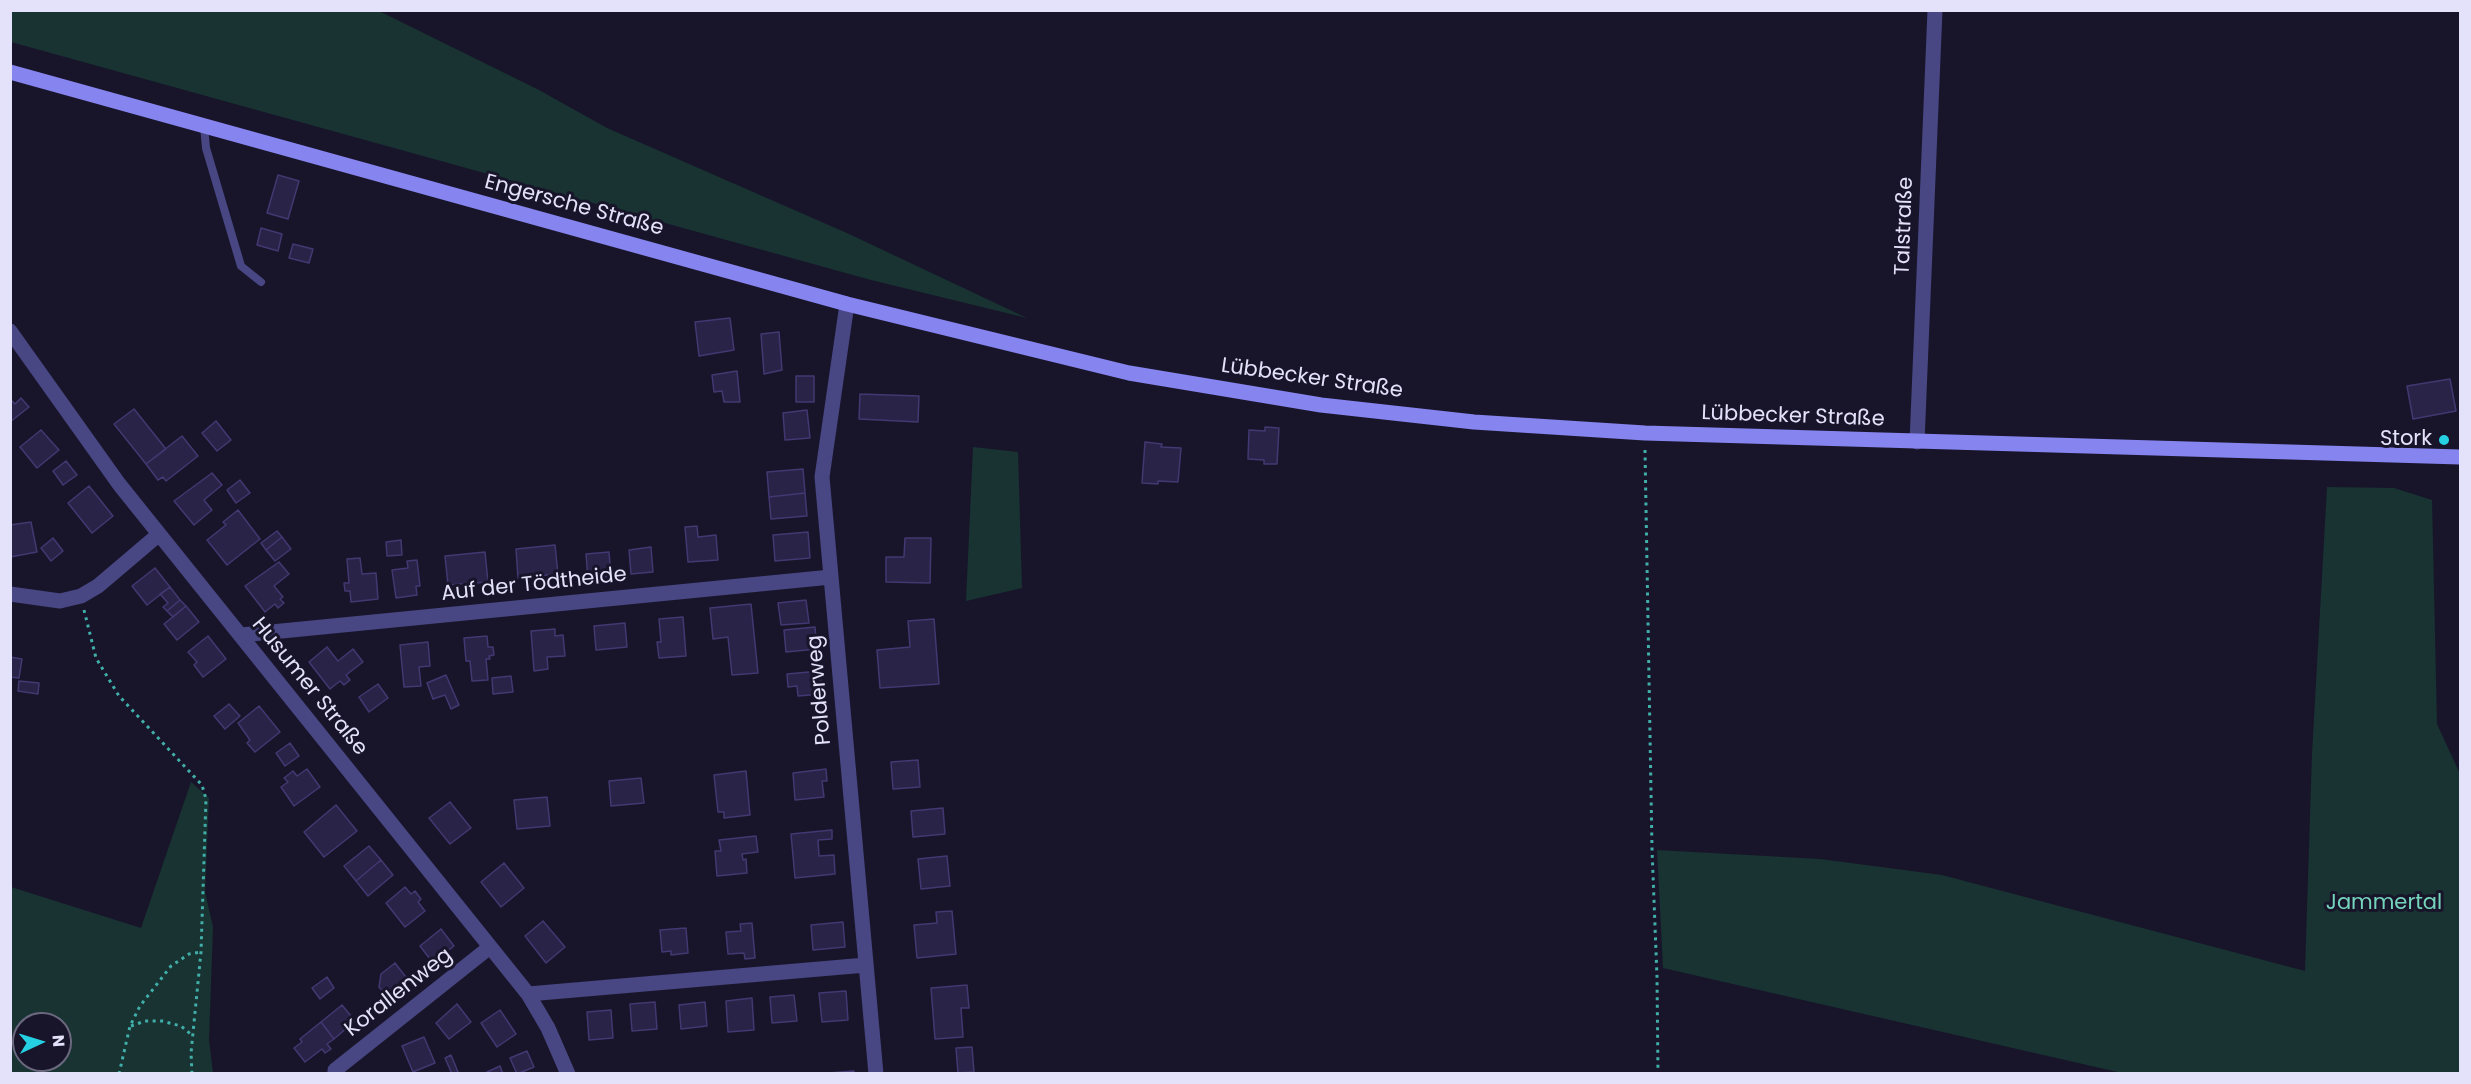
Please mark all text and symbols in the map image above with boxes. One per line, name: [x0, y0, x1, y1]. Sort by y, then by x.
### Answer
street label: Engersche Straße: [482, 170, 666, 242]
street label: Talstraße: [1891, 176, 1919, 276]
street label: Lübbecker Straße: [1220, 354, 1404, 404]
street label: Lübbecker Straße: [1701, 401, 1885, 433]
place label: Stork: [2380, 427, 2432, 453]
marker: Stork: [2437, 433, 2451, 447]
street label: Auf der Tödtheide: [440, 563, 628, 607]
street label: Husumer Straße: [246, 613, 372, 761]
street label: Polderweg: [803, 634, 837, 746]
park label: Jammertal: [2326, 891, 2442, 917]
street label: Korallenweg: [340, 943, 458, 1043]
north arrow: [12, 1012, 72, 1072]
text: N: [47, 1034, 70, 1048]

